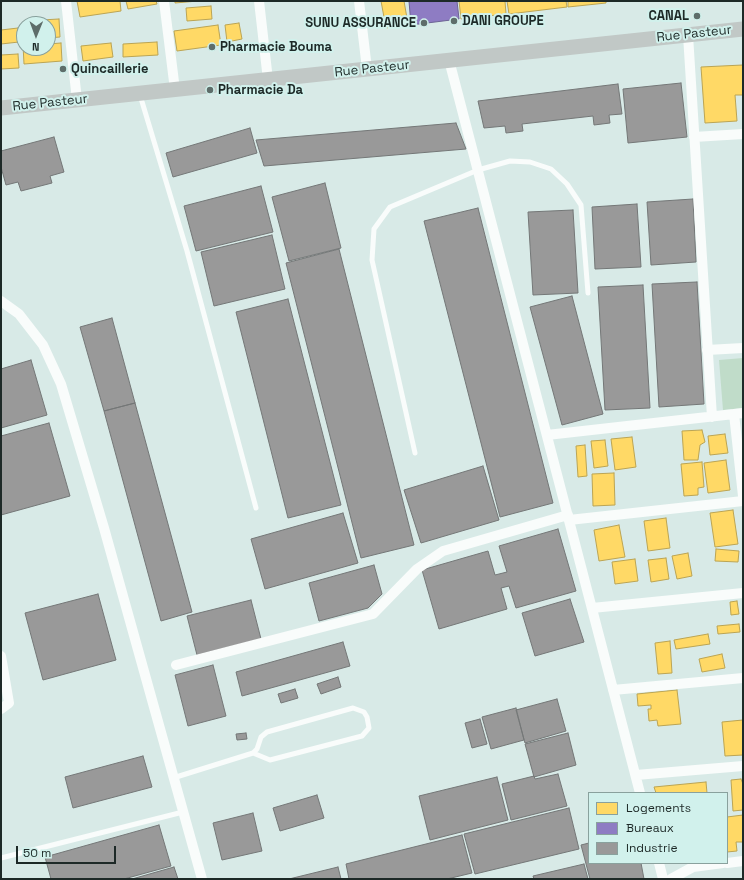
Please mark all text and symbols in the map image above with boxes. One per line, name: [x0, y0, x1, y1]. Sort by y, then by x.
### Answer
place label: CANAL: [648, 8, 689, 24]
marker: CANAL: [692, 11, 702, 21]
place label: DANI GROUPE: [462, 13, 544, 29]
place label: SUNU ASSURANCE: [305, 15, 416, 31]
north arrow: [16, 16, 56, 56]
marker: DANI GROUPE: [449, 16, 459, 26]
marker: SUNU ASSURANCE: [419, 18, 429, 28]
street label: Rue Pasteur: [656, 22, 732, 46]
place label: Pharmacie Bouma: [220, 39, 332, 55]
text: N: [32, 40, 40, 54]
marker: Pharmacie Bouma: [207, 42, 217, 52]
street label: Rue Pasteur: [334, 57, 410, 81]
place label: Quincaillerie: [71, 61, 148, 77]
marker: Quincaillerie: [58, 64, 68, 74]
place label: Pharmacie Da: [218, 82, 303, 98]
marker: Pharmacie Da: [205, 85, 215, 95]
street label: Rue Pasteur: [12, 91, 88, 115]
legend: [588, 792, 728, 864]
text: Logements: [626, 800, 691, 816]
text: Bureaux: [626, 820, 674, 836]
scale bar: [18, 838, 118, 864]
text: Industrie: [626, 840, 678, 856]
text: 50 m: [23, 845, 51, 861]

